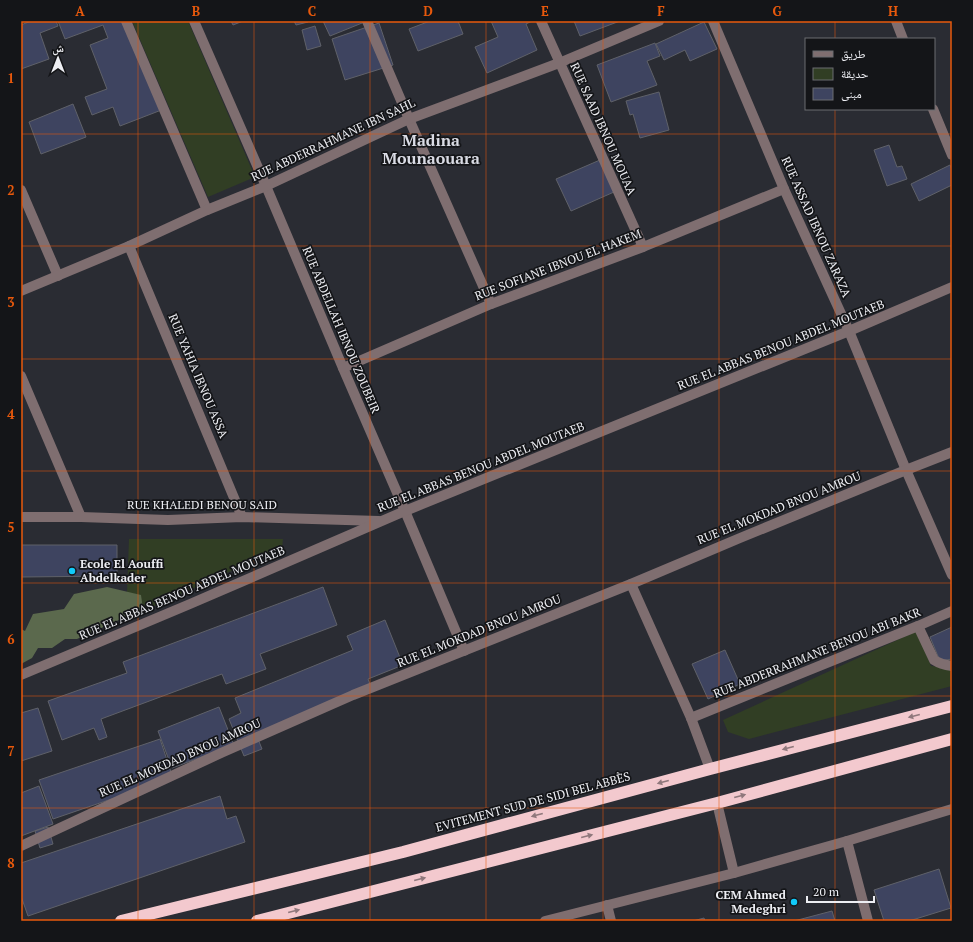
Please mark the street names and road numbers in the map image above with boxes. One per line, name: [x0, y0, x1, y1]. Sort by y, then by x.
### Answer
street label: RUE SAAD IBNOU MOUAA: [567, 60, 640, 198]
street label: RUE ABDERRAHMANE IBN SAHL: [248, 95, 418, 184]
street label: RUE ASSAD IBNOU ZARAZA: [779, 154, 855, 300]
street label: RUE SOFIANE IBNOU EL HAKEM: [472, 226, 644, 303]
street label: RUE ABDELLAH IBNOU ZOUBEIR: [299, 244, 384, 416]
street label: RUE EL ABBAS BENOU ABDEL MOUTAEB: [675, 296, 887, 393]
street label: RUE YAHIA IBNOU ASSA: [165, 311, 232, 441]
street label: RUE EL ABBAS BENOU ABDEL MOUTAEB: [375, 418, 587, 515]
street label: RUE EL MOKDAD BNOU AMROU: [695, 468, 863, 547]
street label: RUE KHALEDI BENOU SAID: [127, 497, 277, 512]
street label: RUE EL ABBAS BENOU ABDEL MOUTAEB: [77, 542, 287, 643]
street label: RUE EL MOKDAD BNOU AMROU: [395, 591, 563, 670]
street label: RUE ABDERRAHMANE BENOU ABI BAKR: [711, 604, 923, 701]
street label: RUE EL MOKDAD BNOU AMROU: [97, 715, 263, 800]
street label: EVITEMENT SUD DE SIDI BEL ABBÈS: [434, 768, 632, 835]

